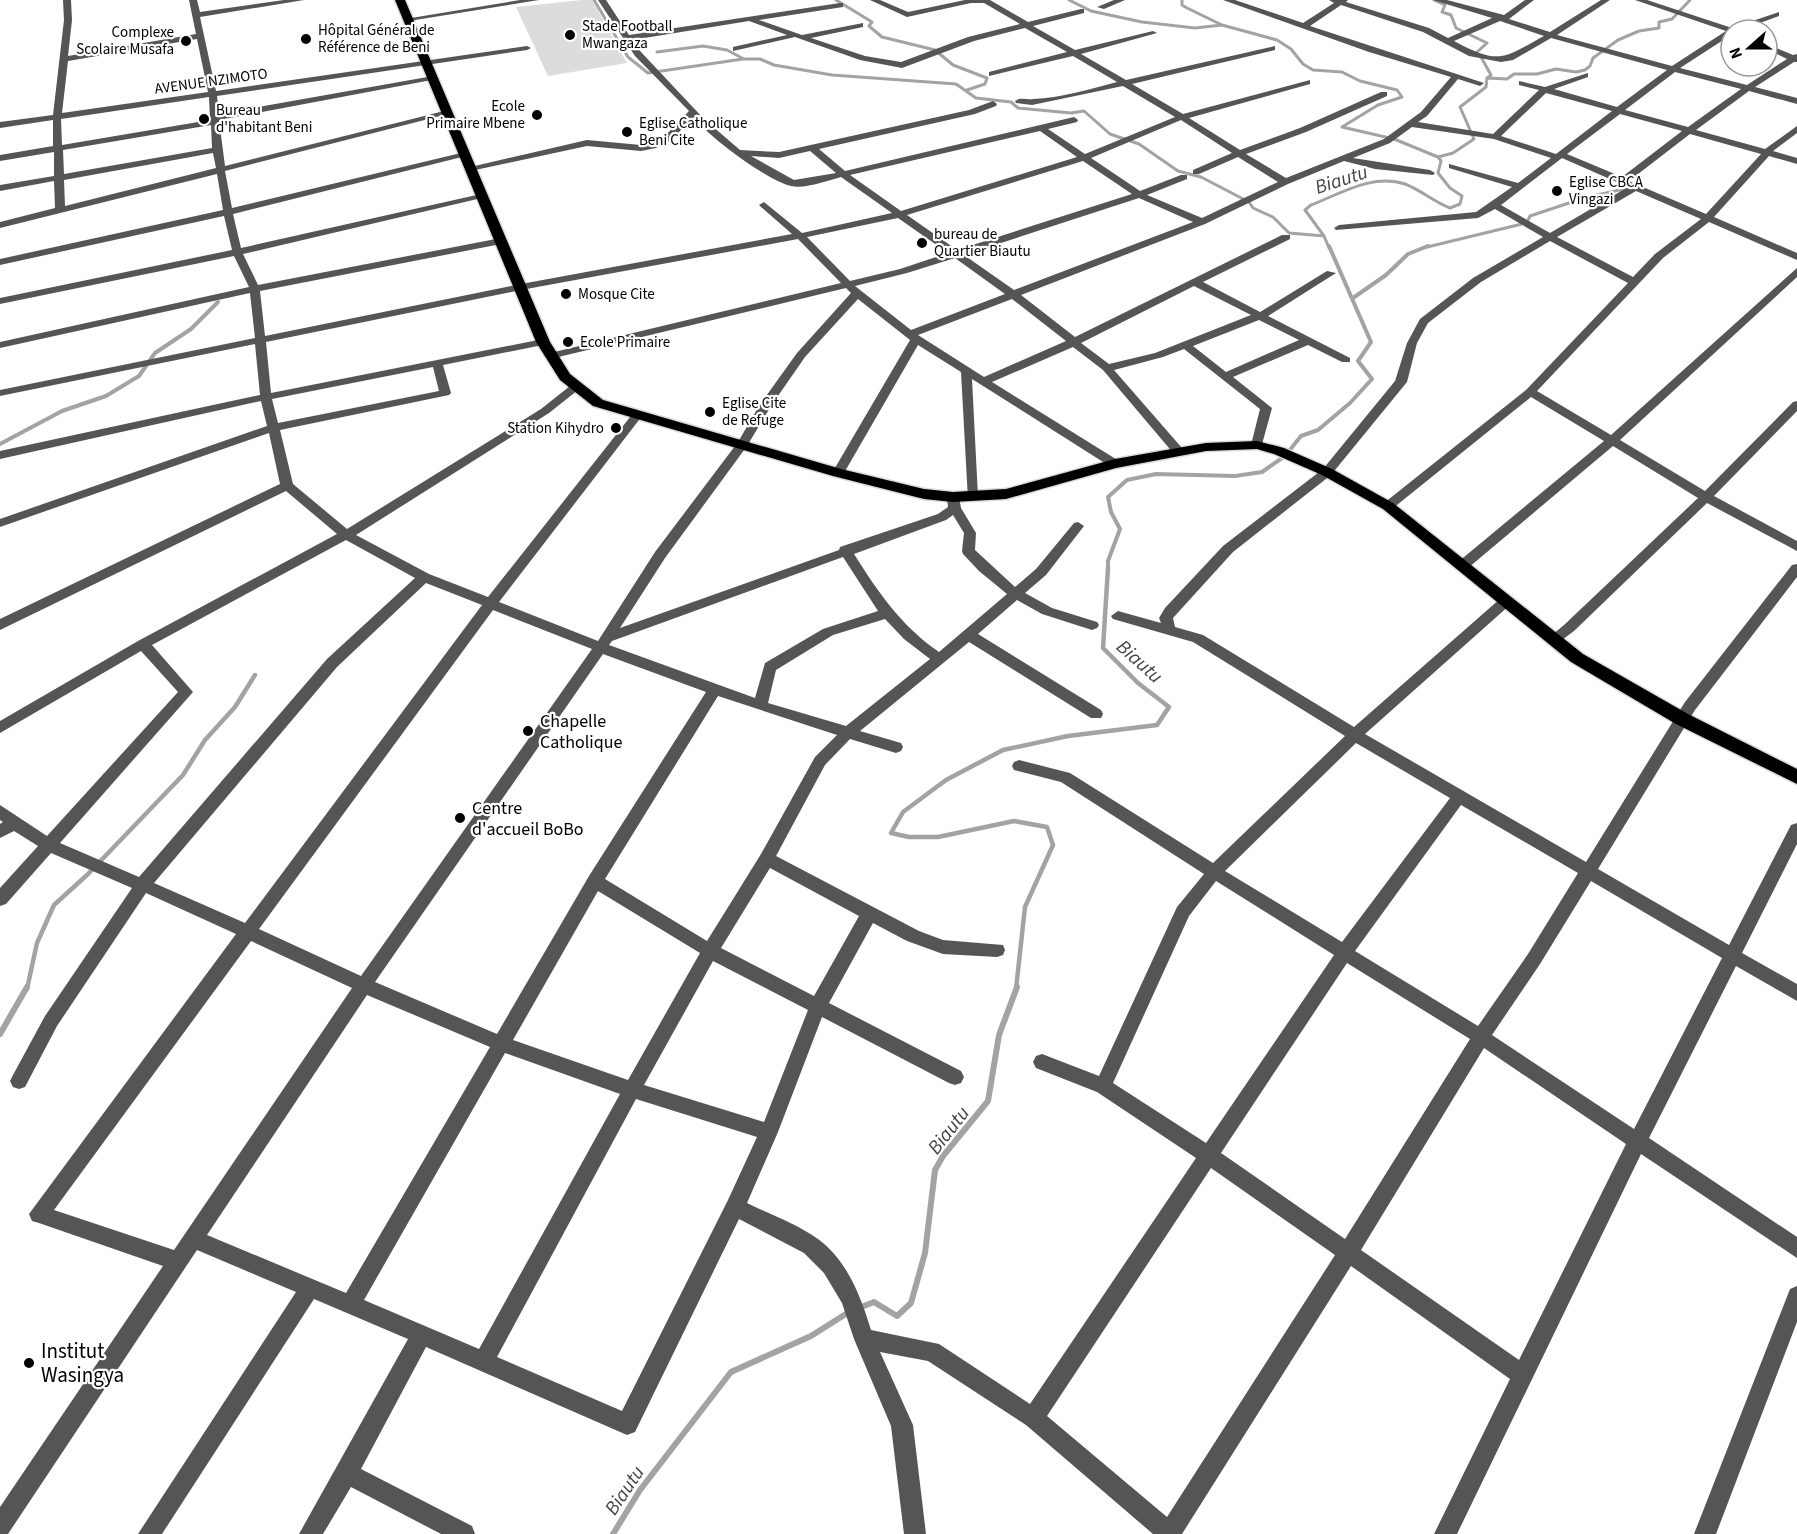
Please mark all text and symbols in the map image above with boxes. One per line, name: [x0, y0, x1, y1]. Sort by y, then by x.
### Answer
place label: Stade Football Mwangaza: [582, 16, 672, 54]
north arrow: [1719, 18, 1779, 78]
place label: Hôpital Général de Référence de Beni: [318, 20, 434, 58]
place label: Complexe Scolaire Musafa: [76, 22, 174, 60]
marker: Stade Football Mwangaza: [563, 28, 577, 42]
marker: Hôpital Général de Référence de Beni: [299, 32, 313, 46]
marker: Complexe Scolaire Musafa: [179, 34, 193, 48]
text: N: [1724, 44, 1748, 62]
street label: AVENUE NZIMOTO: [153, 63, 269, 100]
place label: Ecole Primaire Mbene: [426, 96, 525, 134]
place label: Bureau d'habitant Beni: [216, 100, 313, 138]
marker: Ecole Primaire Mbene: [530, 108, 544, 122]
marker: Bureau d'habitant Beni: [197, 112, 211, 126]
place label: Eglise Catholique Beni Cite: [639, 113, 747, 151]
marker: Eglise Catholique Beni Cite: [620, 125, 634, 139]
water label: Biautu: [1311, 158, 1371, 202]
place label: Eglise CBCA Vingazi: [1569, 172, 1644, 210]
marker: Eglise CBCA Vingazi: [1550, 184, 1564, 198]
place label: bureau de Quartier Biautu: [934, 224, 1031, 262]
marker: bureau de Quartier Biautu: [915, 236, 929, 250]
place label: Mosque Cite: [578, 284, 655, 305]
marker: Mosque Cite: [559, 287, 573, 301]
place label: Ecole Primaire: [580, 332, 670, 353]
marker: Ecole Primaire: [561, 335, 575, 349]
place label: Eglise Cite de Refuge: [722, 393, 786, 431]
marker: Eglise Cite de Refuge: [703, 405, 717, 419]
place label: Station Kihydro: [507, 418, 604, 439]
marker: Station Kihydro: [609, 421, 623, 435]
water label: Biautu: [1110, 633, 1169, 690]
place label: Chapelle Catholique: [540, 709, 623, 755]
marker: Chapelle Catholique: [521, 724, 535, 738]
place label: Centre d'accueil BoBo: [472, 796, 584, 842]
marker: Centre d'accueil BoBo: [453, 811, 467, 825]
water label: Biautu: [921, 1101, 976, 1161]
place label: Institut Wasingya: [41, 1336, 124, 1390]
marker: Institut Wasingya: [22, 1356, 36, 1370]
water label: Biautu: [598, 1460, 652, 1521]

